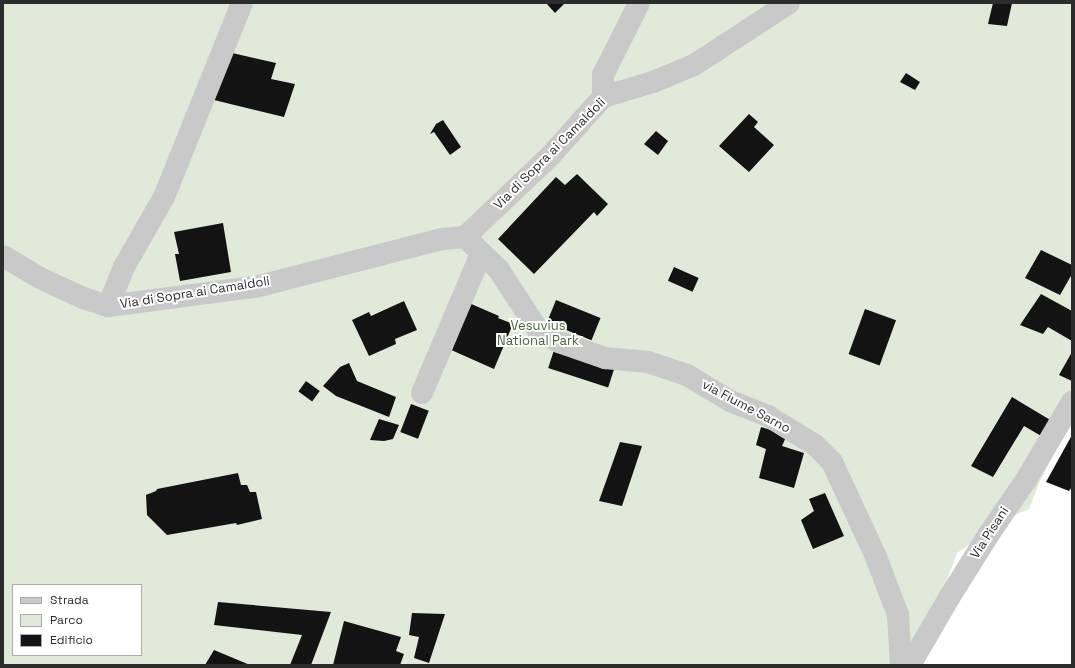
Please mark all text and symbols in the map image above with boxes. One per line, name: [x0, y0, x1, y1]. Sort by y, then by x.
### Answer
street label: Via di Sopra ai Camaldoli: [491, 95, 609, 213]
street label: Via di Sopra ai Camaldoli: [119, 273, 271, 313]
park label: Vesuvius National Park: [497, 319, 579, 350]
street label: via Fiume Sarno: [699, 377, 793, 437]
street label: Via Pisani: [968, 504, 1012, 562]
legend: [12, 584, 142, 656]
text: Strada: [50, 592, 89, 608]
text: Parco: [50, 612, 83, 628]
text: Edificio: [50, 632, 93, 648]

